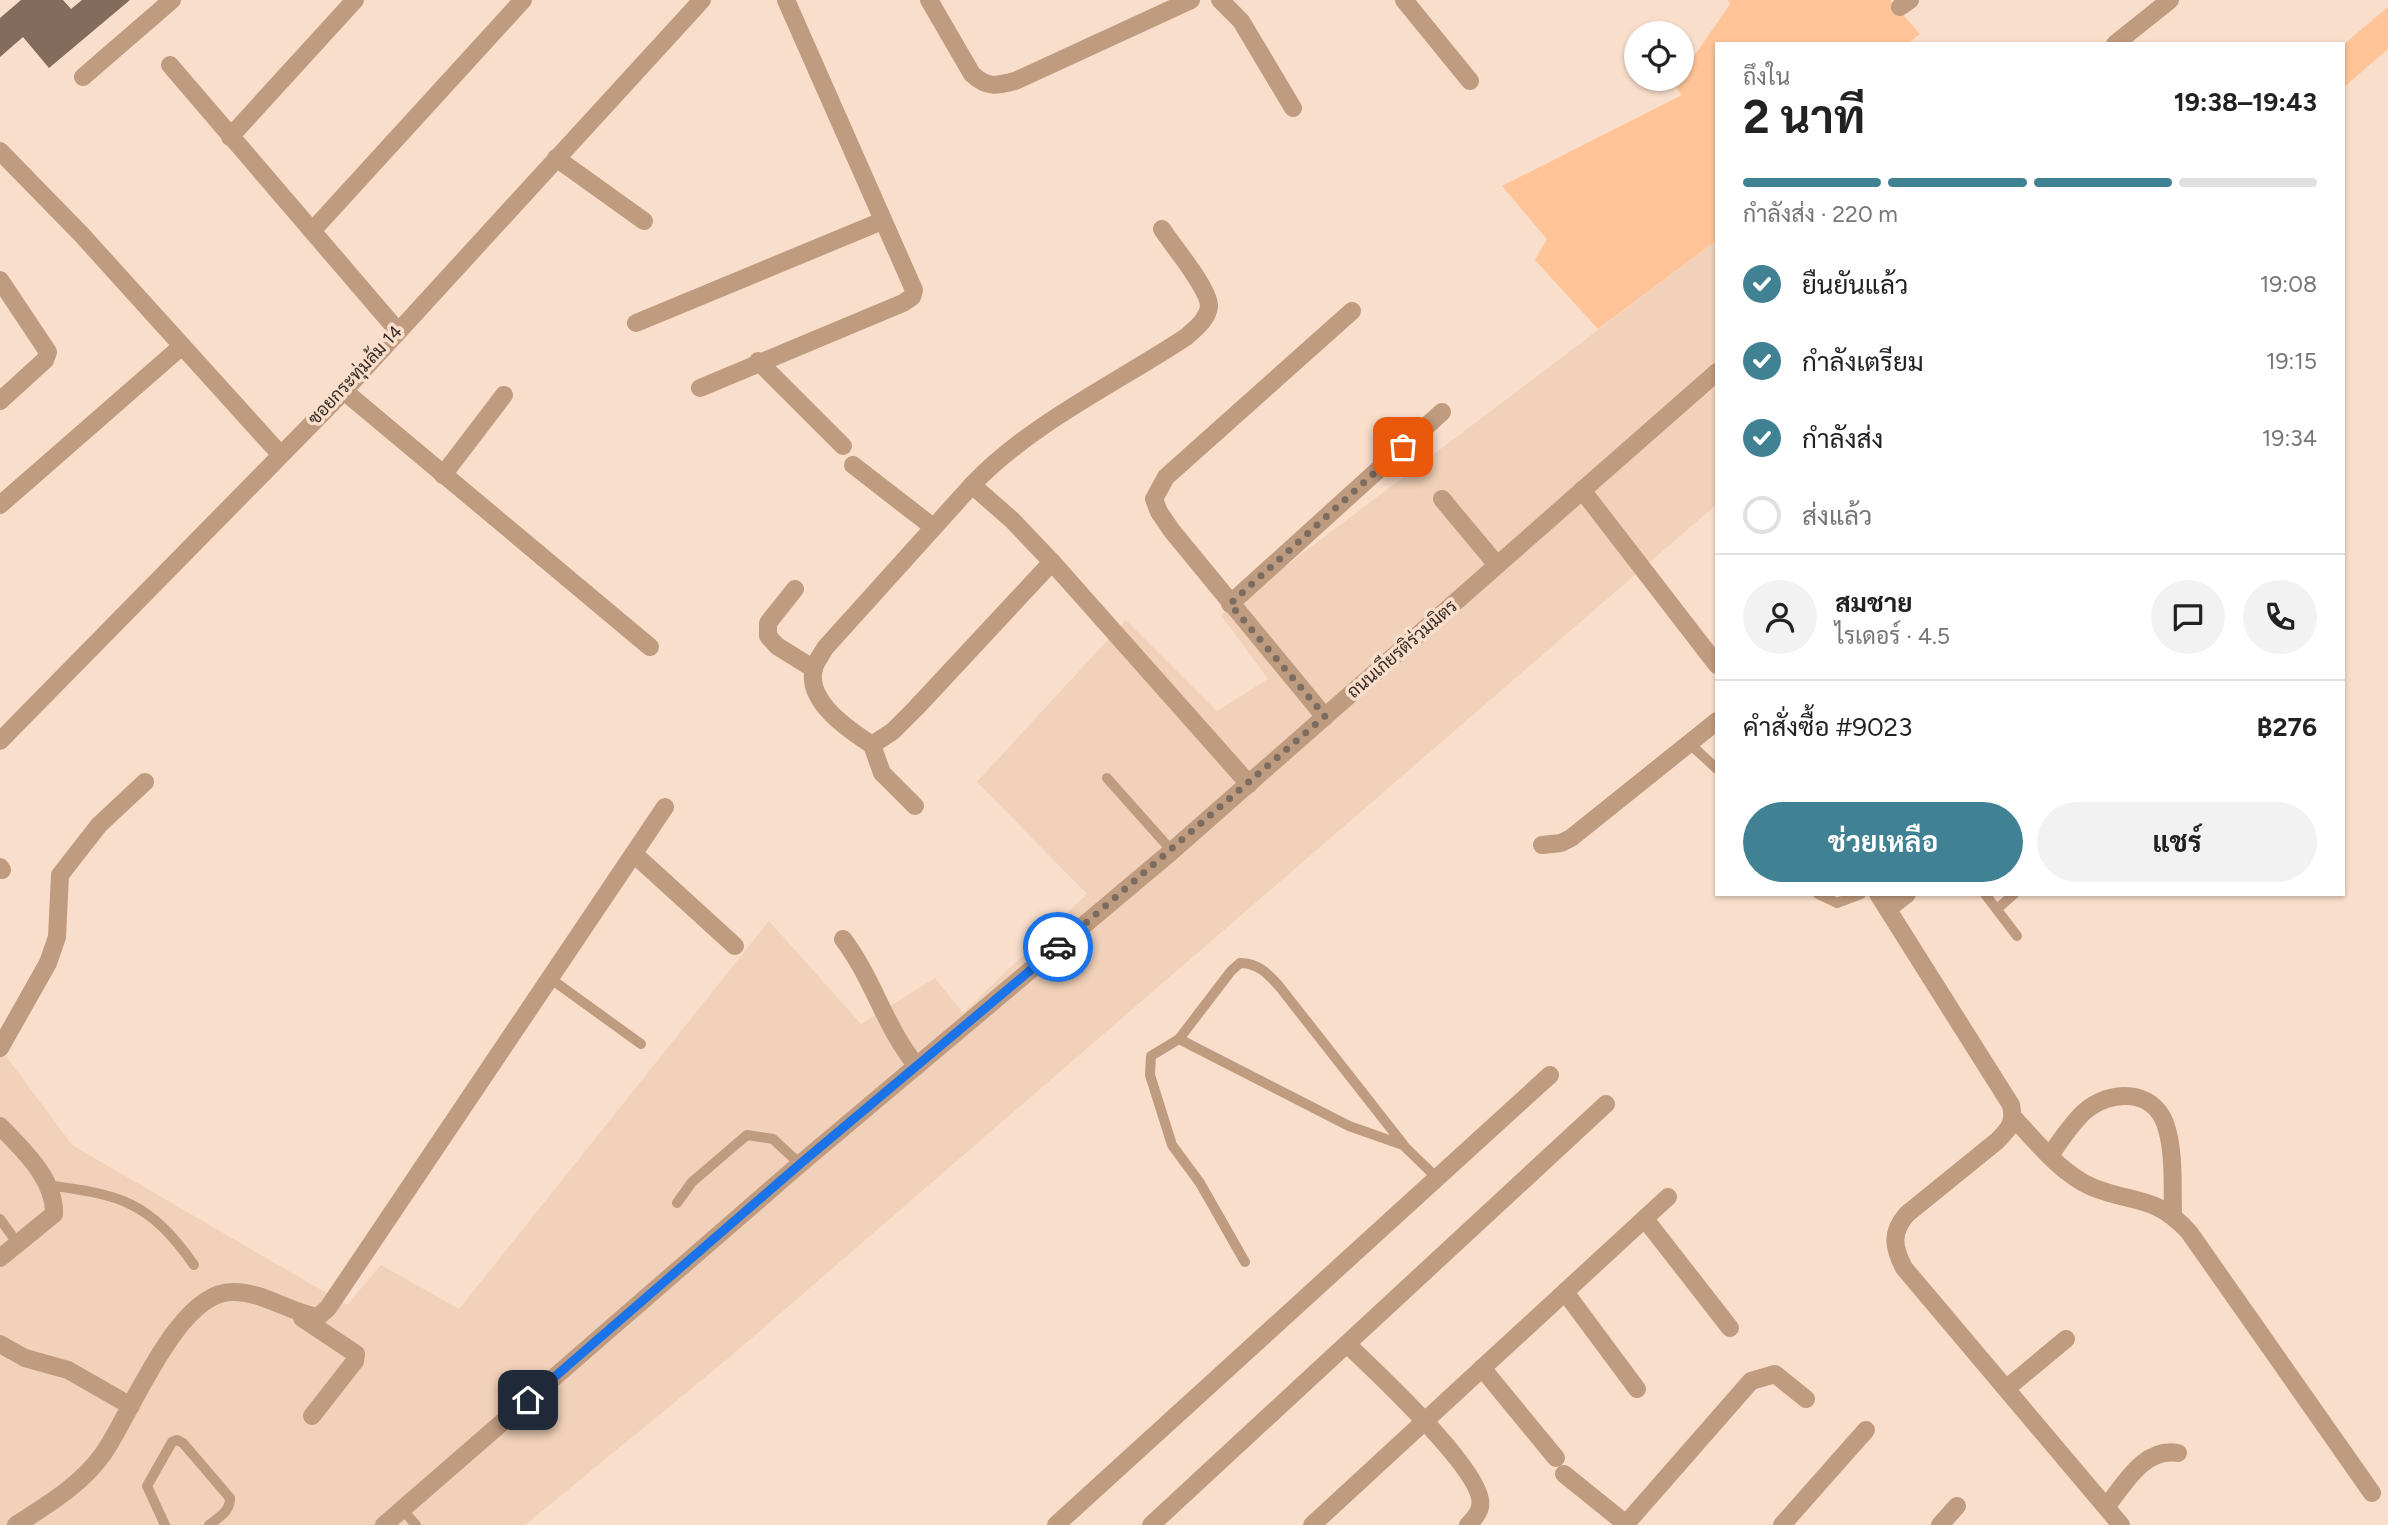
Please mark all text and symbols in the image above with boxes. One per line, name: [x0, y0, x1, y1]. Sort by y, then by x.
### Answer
map controls: [1624, 21, 1694, 91]
button: locate: [1624, 21, 1694, 91]
text: ถึงใน: [1743, 63, 1790, 91]
text: 19:38–19:43: [2174, 86, 2317, 118]
text: 2 นาที: [1743, 89, 1865, 145]
text: กำลังส่ง · 220 m: [1743, 200, 1898, 228]
icon: check: [1743, 265, 1781, 303]
text: ยืนยันแล้ว: [1802, 269, 1908, 301]
text: 19:08: [2260, 270, 2317, 298]
street label: ซอยกระทุ่มล้ม 14: [303, 320, 407, 430]
icon: check: [1743, 342, 1781, 380]
text: กำลังเตรียม: [1802, 346, 1924, 378]
text: 19:15: [2266, 347, 2317, 375]
pin: [1373, 417, 1433, 477]
icon: check: [1743, 419, 1781, 457]
text: กำลังส่ง: [1802, 423, 1883, 455]
text: 19:34: [2262, 424, 2317, 452]
icon: bag: [1384, 428, 1422, 466]
text: ส่งแล้ว: [1802, 500, 1872, 532]
button: person: [1743, 580, 1817, 654]
button: chat: [2151, 580, 2225, 654]
button: phone: [2243, 580, 2317, 654]
text: สมชาย: [1835, 587, 1912, 619]
street label: ถนนเกียรติร่วมมิตร: [1341, 593, 1462, 703]
text: ไรเดอร์ · 4.5: [1835, 622, 1950, 650]
text: คำสั่งซื้อ #9023: [1743, 711, 1912, 743]
text: ฿276: [2257, 711, 2317, 743]
button: ช่วยเหลือ: [1743, 802, 2023, 882]
button: แชร์: [2037, 802, 2317, 882]
courier: [1023, 912, 1093, 982]
icon: car: [1039, 928, 1077, 966]
pin: [498, 1370, 558, 1430]
icon: home: [509, 1381, 547, 1419]

